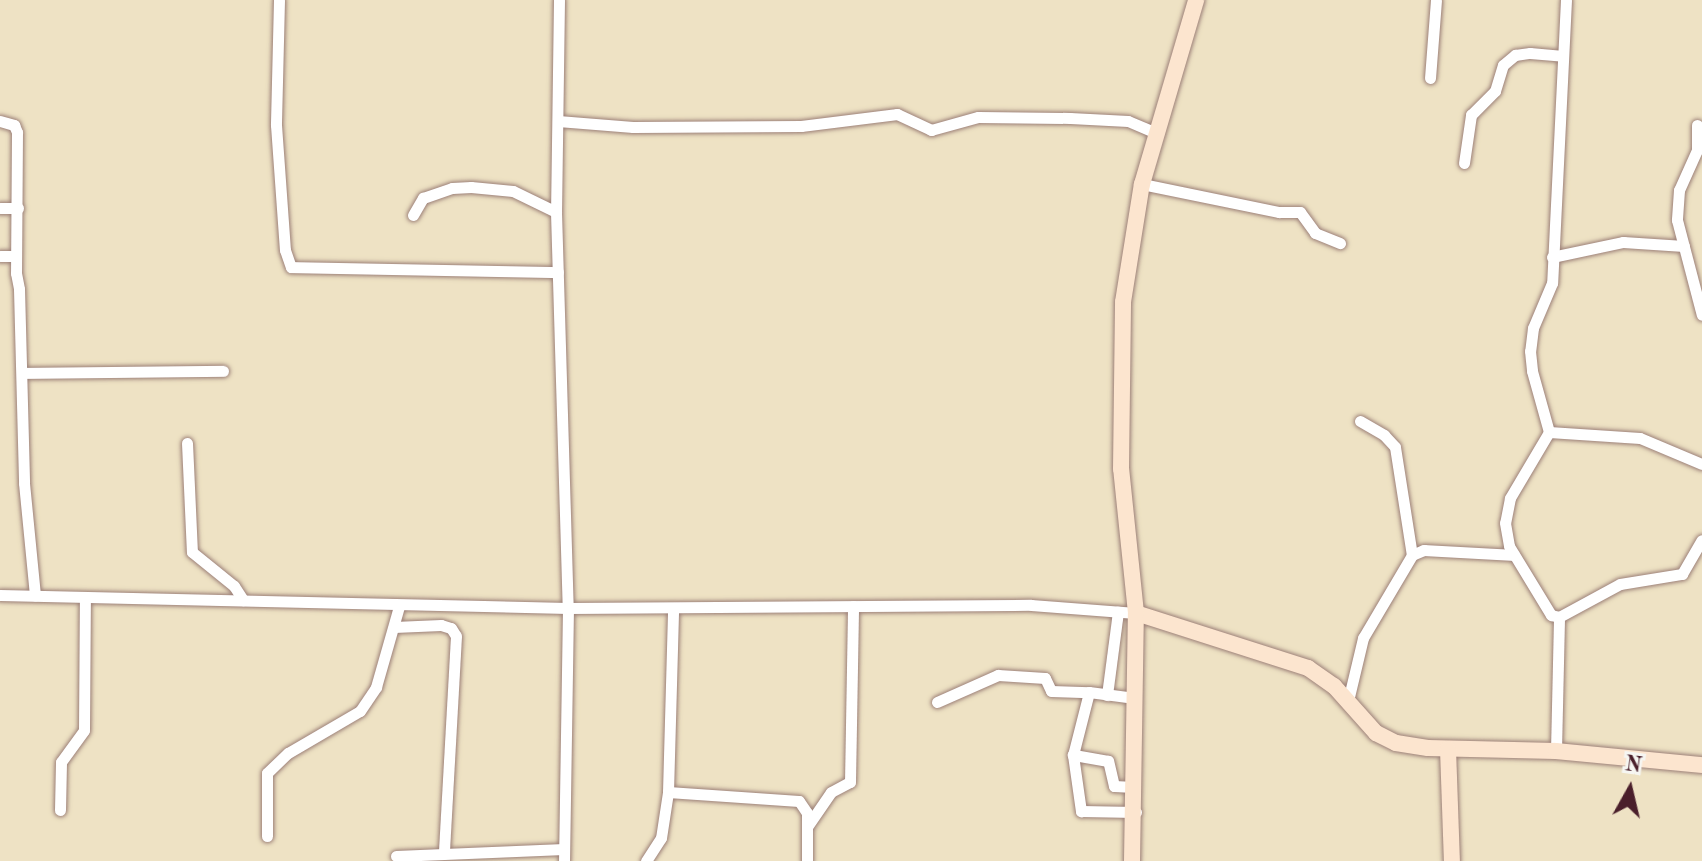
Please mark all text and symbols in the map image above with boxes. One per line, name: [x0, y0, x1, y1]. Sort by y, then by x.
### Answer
north arrow: [1590, 749, 1670, 829]
text: N: [1623, 753, 1643, 777]

